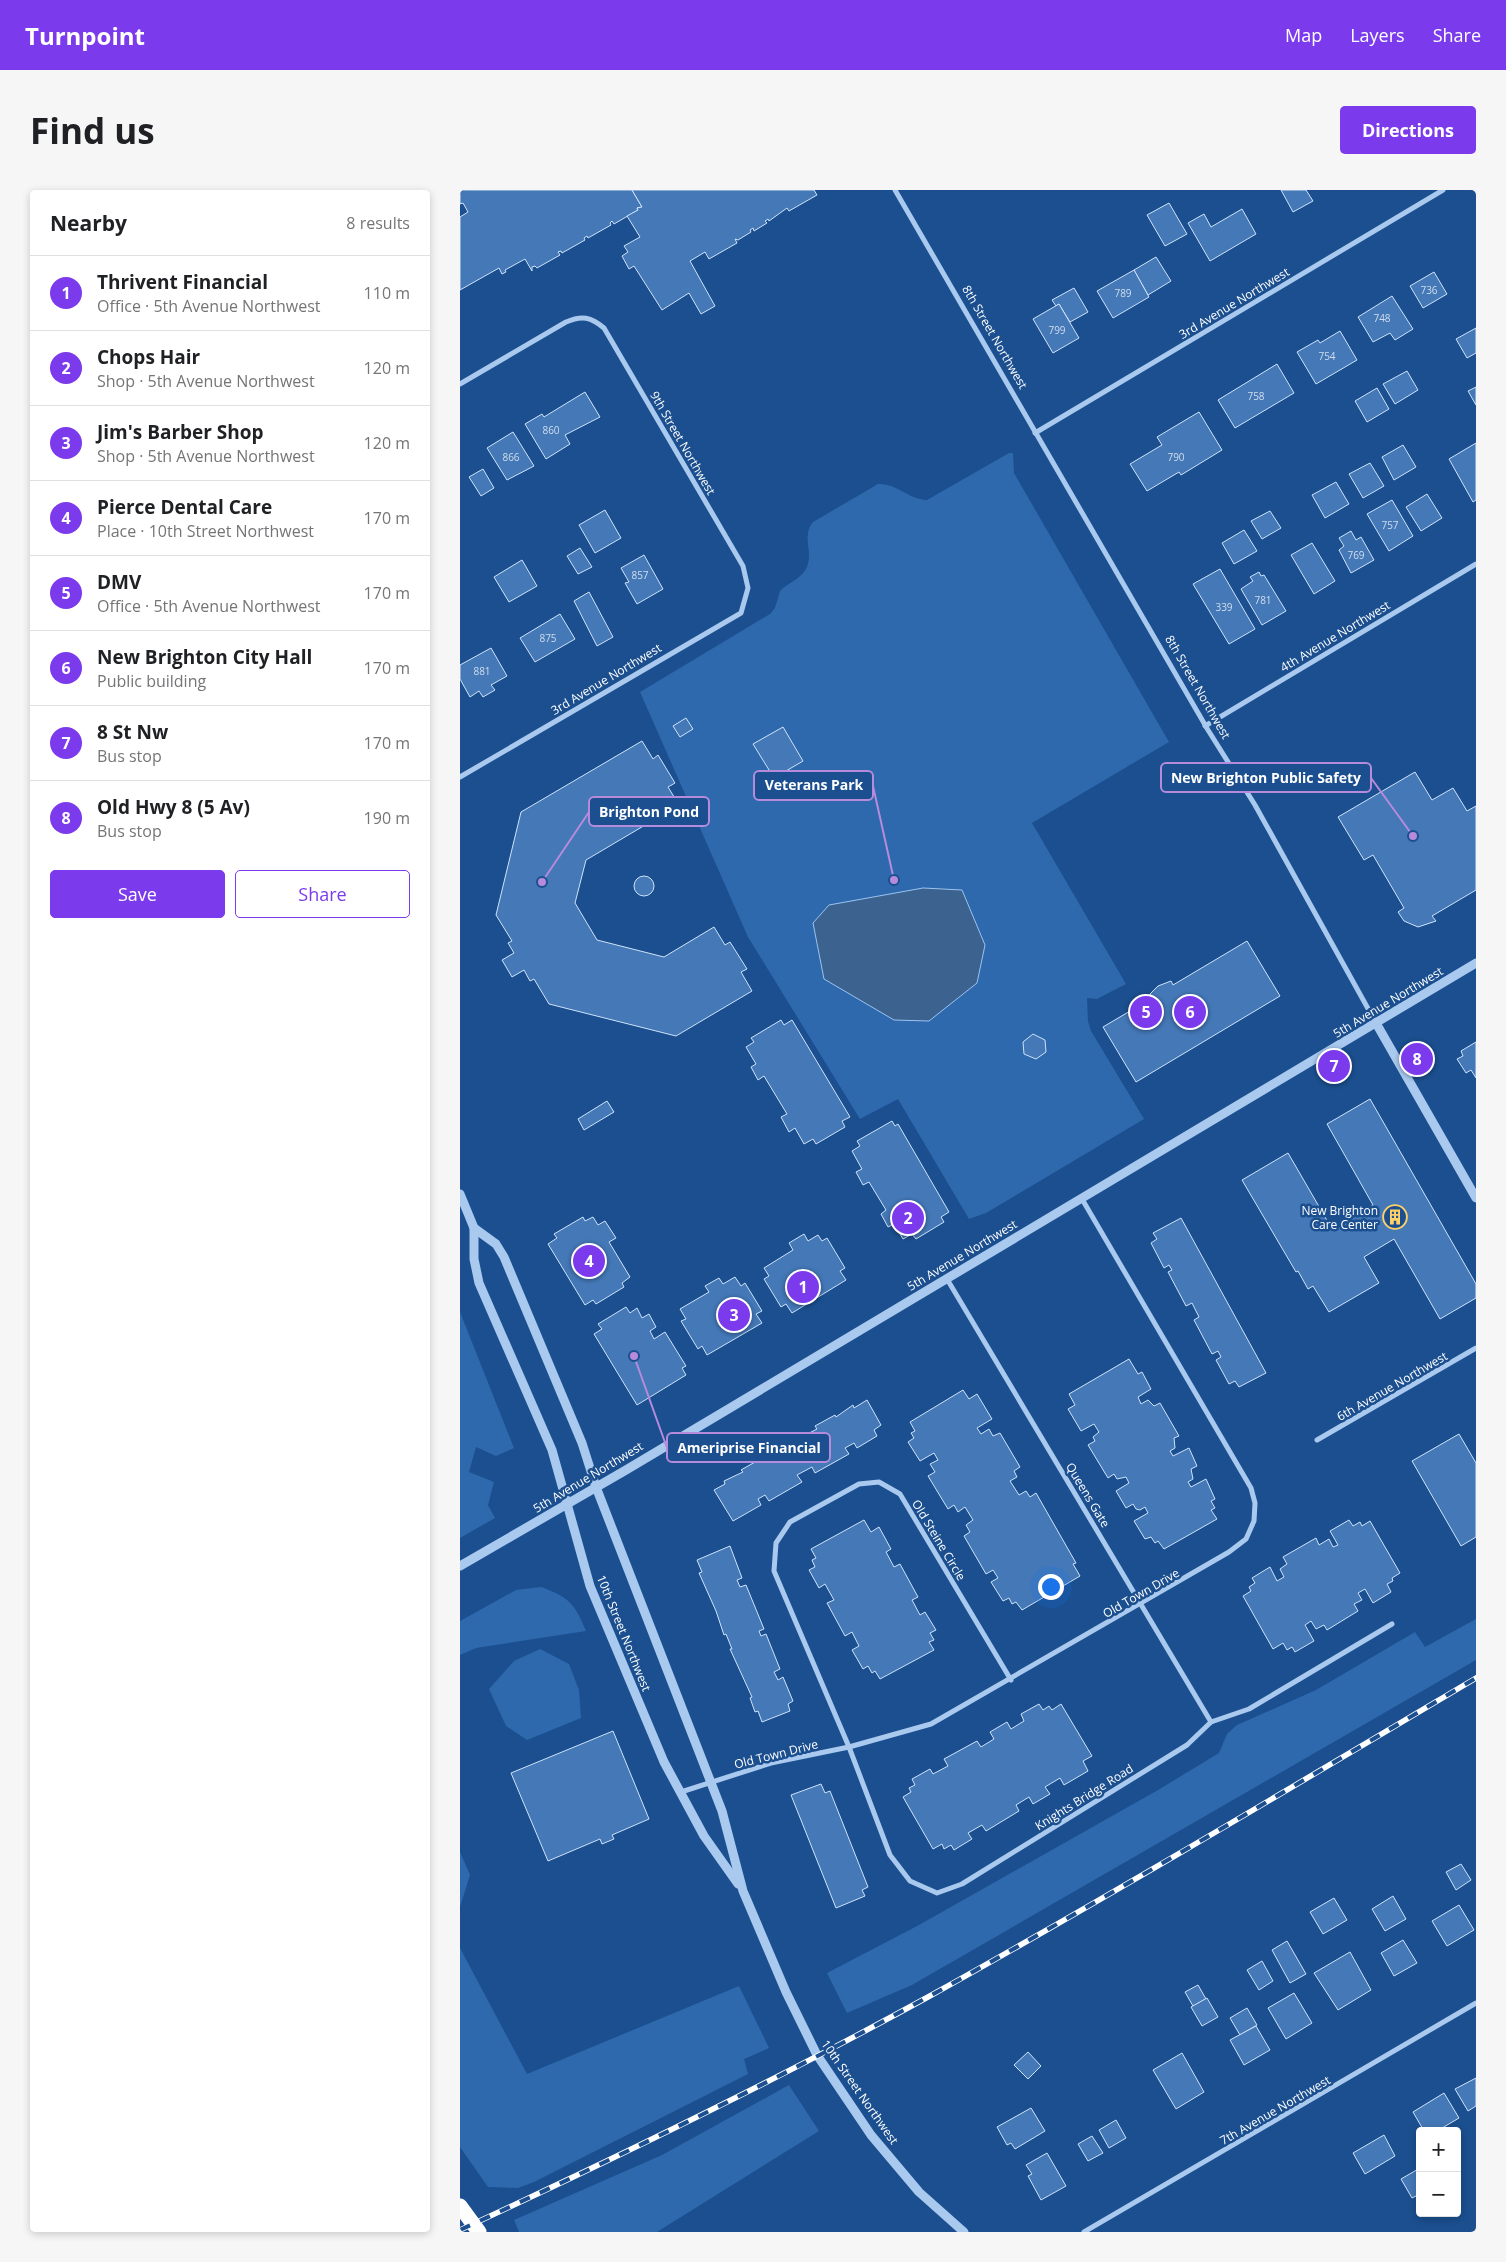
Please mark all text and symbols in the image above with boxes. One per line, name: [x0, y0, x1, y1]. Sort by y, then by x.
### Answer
text: Turnpoint: [25, 19, 145, 52]
text: Map: [1285, 23, 1322, 47]
text: Layers: [1350, 23, 1405, 47]
text: Share: [1433, 23, 1481, 47]
button: Directions: [1340, 106, 1476, 154]
text: Find us: [30, 107, 155, 154]
text: Nearby: [50, 209, 127, 237]
text: 8 results: [346, 212, 410, 234]
street label: 3rd Avenue Northwest: [1176, 263, 1292, 343]
text: Thrivent Financial: [97, 269, 268, 295]
text: 1: [61, 282, 71, 304]
text: 110 m: [364, 282, 410, 304]
street label: 8th Street Northwest: [958, 282, 1032, 392]
house number: 736: [1420, 283, 1438, 297]
house number: 789: [1114, 286, 1132, 300]
text: Office · 5th Avenue Northwest: [97, 295, 321, 317]
house number: 748: [1373, 311, 1391, 325]
house number: 799: [1048, 323, 1066, 337]
text: Chops Hair: [97, 344, 200, 370]
house number: 754: [1318, 349, 1336, 363]
text: 2: [61, 357, 71, 379]
text: 120 m: [364, 357, 410, 379]
text: Shop · 5th Avenue Northwest: [97, 370, 315, 392]
street label: 9th Street Northwest: [646, 388, 720, 498]
house number: 758: [1247, 389, 1265, 403]
text: Jim's Barber Shop: [97, 419, 264, 445]
house number: 860: [542, 423, 560, 437]
text: 3: [61, 432, 71, 454]
text: 120 m: [364, 432, 410, 454]
text: Shop · 5th Avenue Northwest: [97, 445, 315, 467]
house number: 866: [502, 450, 520, 464]
house number: 790: [1167, 450, 1185, 464]
text: Pierce Dental Care: [97, 494, 272, 520]
text: 4: [61, 507, 71, 529]
text: 170 m: [364, 507, 410, 529]
house number: 757: [1381, 518, 1399, 532]
text: Place · 10th Street Northwest: [97, 520, 314, 542]
house number: 769: [1347, 548, 1365, 562]
house number: 857: [631, 568, 649, 582]
text: DMV: [97, 569, 141, 595]
text: 5: [61, 582, 71, 604]
text: 170 m: [364, 582, 410, 604]
house number: 781: [1254, 593, 1272, 607]
text: Office · 5th Avenue Northwest: [97, 595, 321, 617]
street label: 4th Avenue Northwest: [1277, 596, 1393, 676]
house number: 339: [1215, 600, 1233, 614]
house number: 875: [539, 631, 557, 645]
street label: 8th Street Northwest: [1161, 632, 1235, 742]
street label: 3rd Avenue Northwest: [548, 639, 664, 719]
text: New Brighton City Hall: [97, 644, 312, 670]
text: 6: [61, 657, 71, 679]
text: 170 m: [364, 657, 410, 679]
house number: 881: [473, 664, 491, 678]
text: Public building: [97, 670, 206, 692]
text: 8 St Nw: [97, 719, 168, 745]
text: 7: [61, 732, 71, 754]
text: 170 m: [364, 732, 410, 754]
text: Bus stop: [97, 745, 162, 767]
callout: New Brighton Public Safety: [1161, 763, 1371, 792]
text: New Brighton Public Safety: [1171, 768, 1361, 787]
callout: Veterans Park: [754, 771, 873, 800]
text: Veterans Park: [765, 775, 864, 794]
text: Old Hwy 8 (5 Av): [97, 794, 250, 820]
callout: Brighton Pond: [589, 797, 709, 826]
text: Brighton Pond: [599, 802, 699, 821]
text: 8: [61, 807, 71, 829]
text: 190 m: [364, 807, 410, 829]
text: Bus stop: [97, 820, 162, 842]
button: Save: [50, 870, 225, 918]
button: Share: [235, 870, 410, 918]
street label: 5th Avenue Northwest: [1330, 962, 1446, 1042]
pin: 5: [1130, 993, 1162, 1031]
pin: 6: [1174, 993, 1206, 1031]
pin: 8: [1401, 1040, 1433, 1078]
pin: 7: [1318, 1047, 1350, 1085]
pin: 2: [892, 1199, 924, 1237]
place label: New Brighton Care Center: [1301, 1202, 1378, 1233]
building icon: New Brighton Care Center: [1382, 1204, 1408, 1230]
street label: 5th Avenue Northwest: [904, 1215, 1020, 1295]
pin: 4: [573, 1242, 605, 1280]
pin: 1: [787, 1268, 819, 1306]
pin: 3: [718, 1296, 750, 1334]
street label: 6th Avenue Northwest: [1333, 1347, 1451, 1425]
callout: Ameriprise Financial: [667, 1433, 830, 1462]
street label: 5th Avenue Northwest: [530, 1437, 646, 1517]
text: Ameriprise Financial: [677, 1438, 821, 1457]
street label: Queens Gate: [1062, 1459, 1114, 1531]
street label: Old Steine Circle: [908, 1496, 970, 1584]
street label: Old Town Drive: [1100, 1564, 1183, 1622]
street label: 10th Street Northwest: [593, 1572, 655, 1694]
your location: [1038, 1574, 1064, 1600]
street label: Old Town Drive: [732, 1735, 820, 1773]
street label: Knights Bridge Road: [1032, 1760, 1136, 1834]
street label: 10th Street Northwest: [817, 2036, 903, 2148]
street label: 7th Avenue Northwest: [1216, 2071, 1334, 2149]
map controls: [1416, 2127, 1461, 2217]
button: +: [1416, 2127, 1461, 2172]
button: −: [1416, 2172, 1461, 2217]

